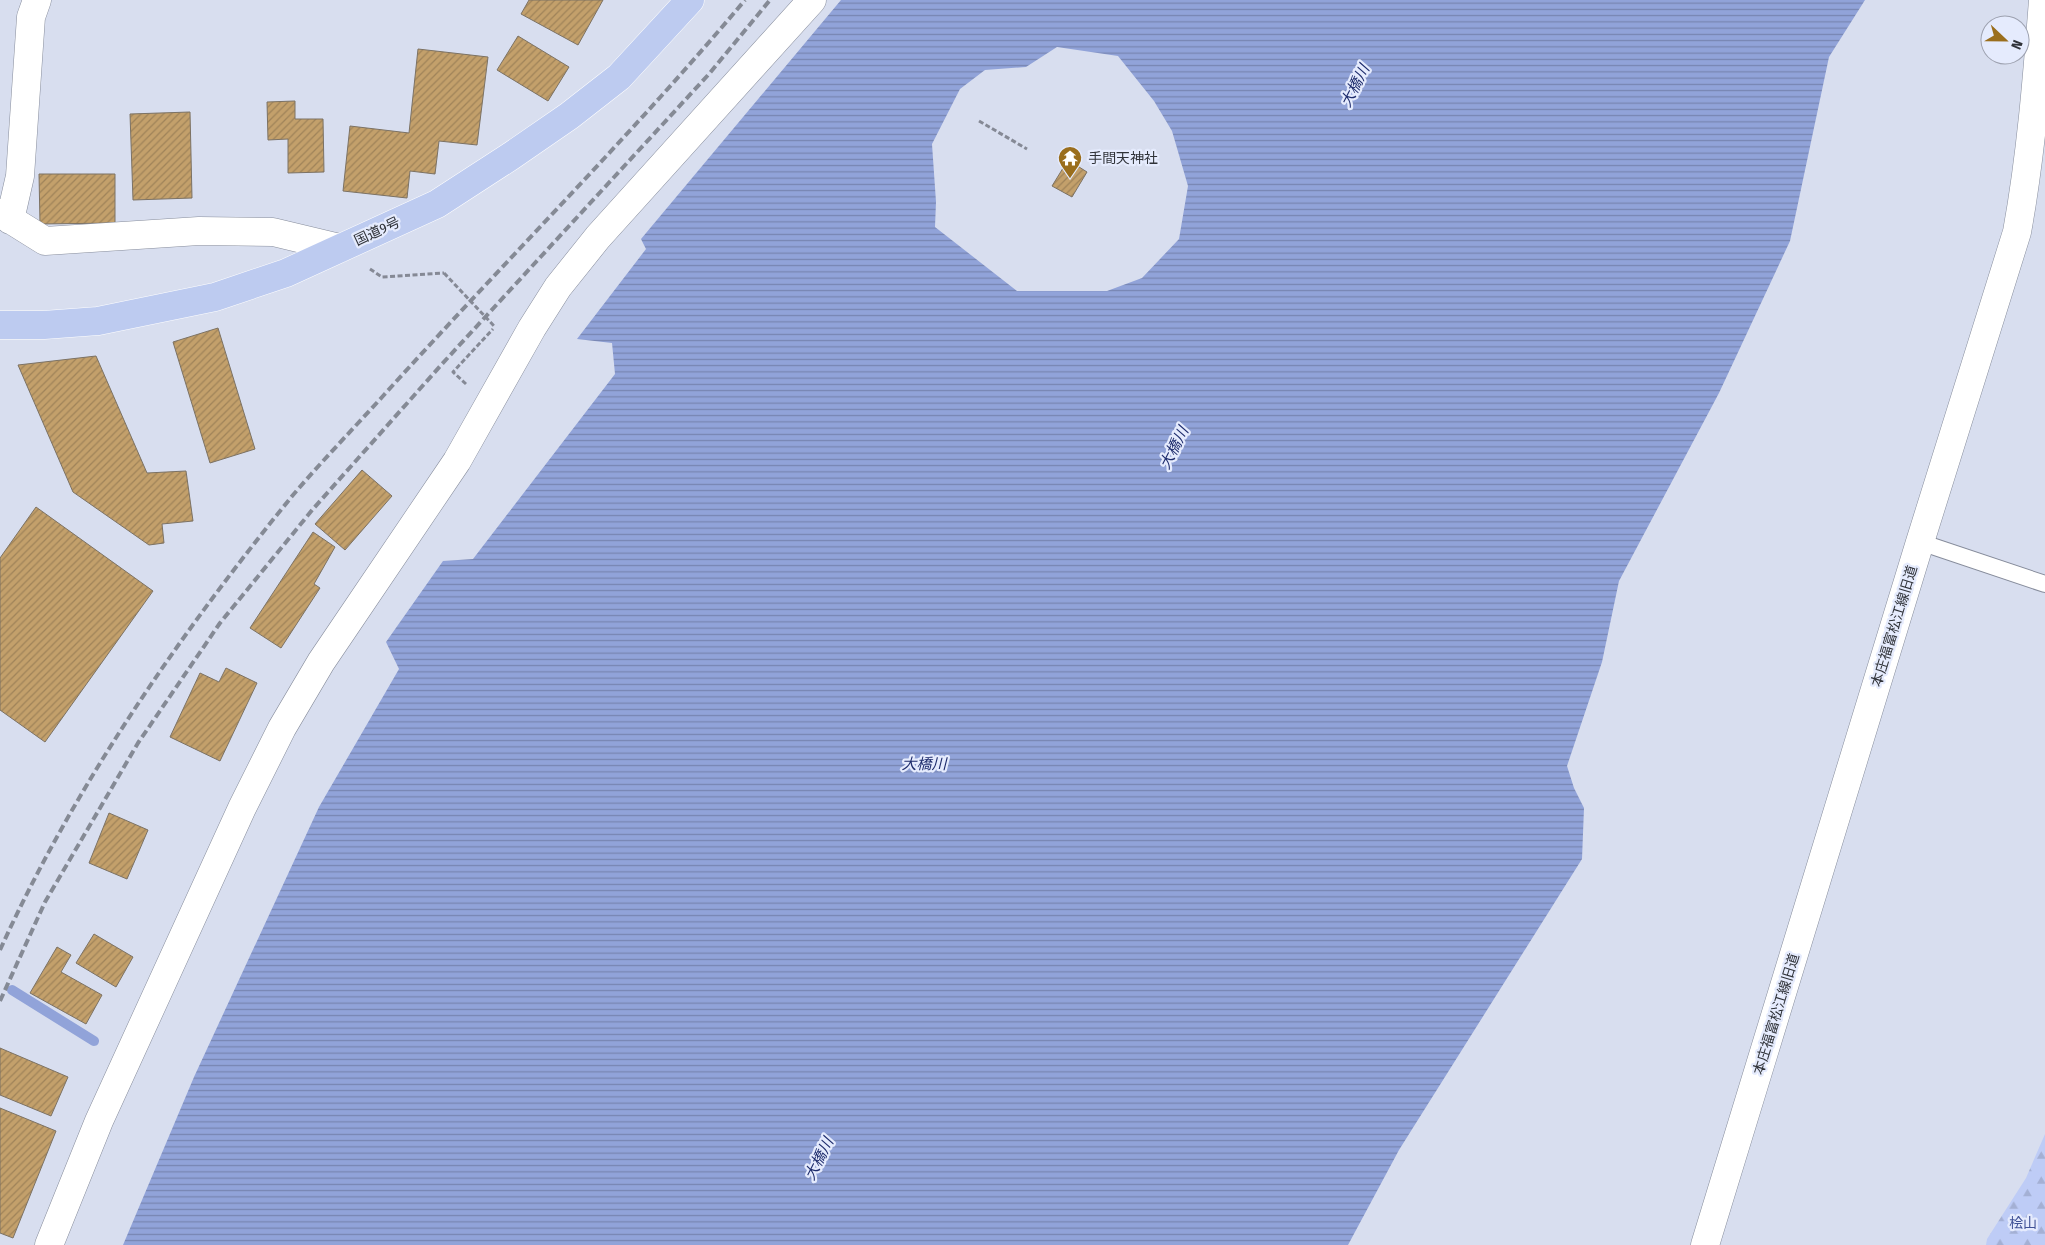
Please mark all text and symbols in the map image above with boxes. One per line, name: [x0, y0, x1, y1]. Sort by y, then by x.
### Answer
north arrow: [1980, 15, 2030, 65]
text: N: [2007, 38, 2026, 52]
water label: 大橋川: [1337, 60, 1374, 110]
temple icon: 手間天神社: [1057, 145, 1083, 179]
place label: 手間天神社: [1088, 150, 1158, 167]
street label: 国道9号: [351, 213, 403, 249]
water label: 大橋川: [1156, 422, 1193, 472]
street label: 本庄福富松江線旧道: [1868, 563, 1921, 689]
water label: 大橋川: [901, 755, 948, 773]
street label: 本庄福富松江線旧道: [1750, 951, 1803, 1077]
water label: 大橋川: [801, 1133, 838, 1183]
park label: 桧山: [2009, 1215, 2037, 1232]

